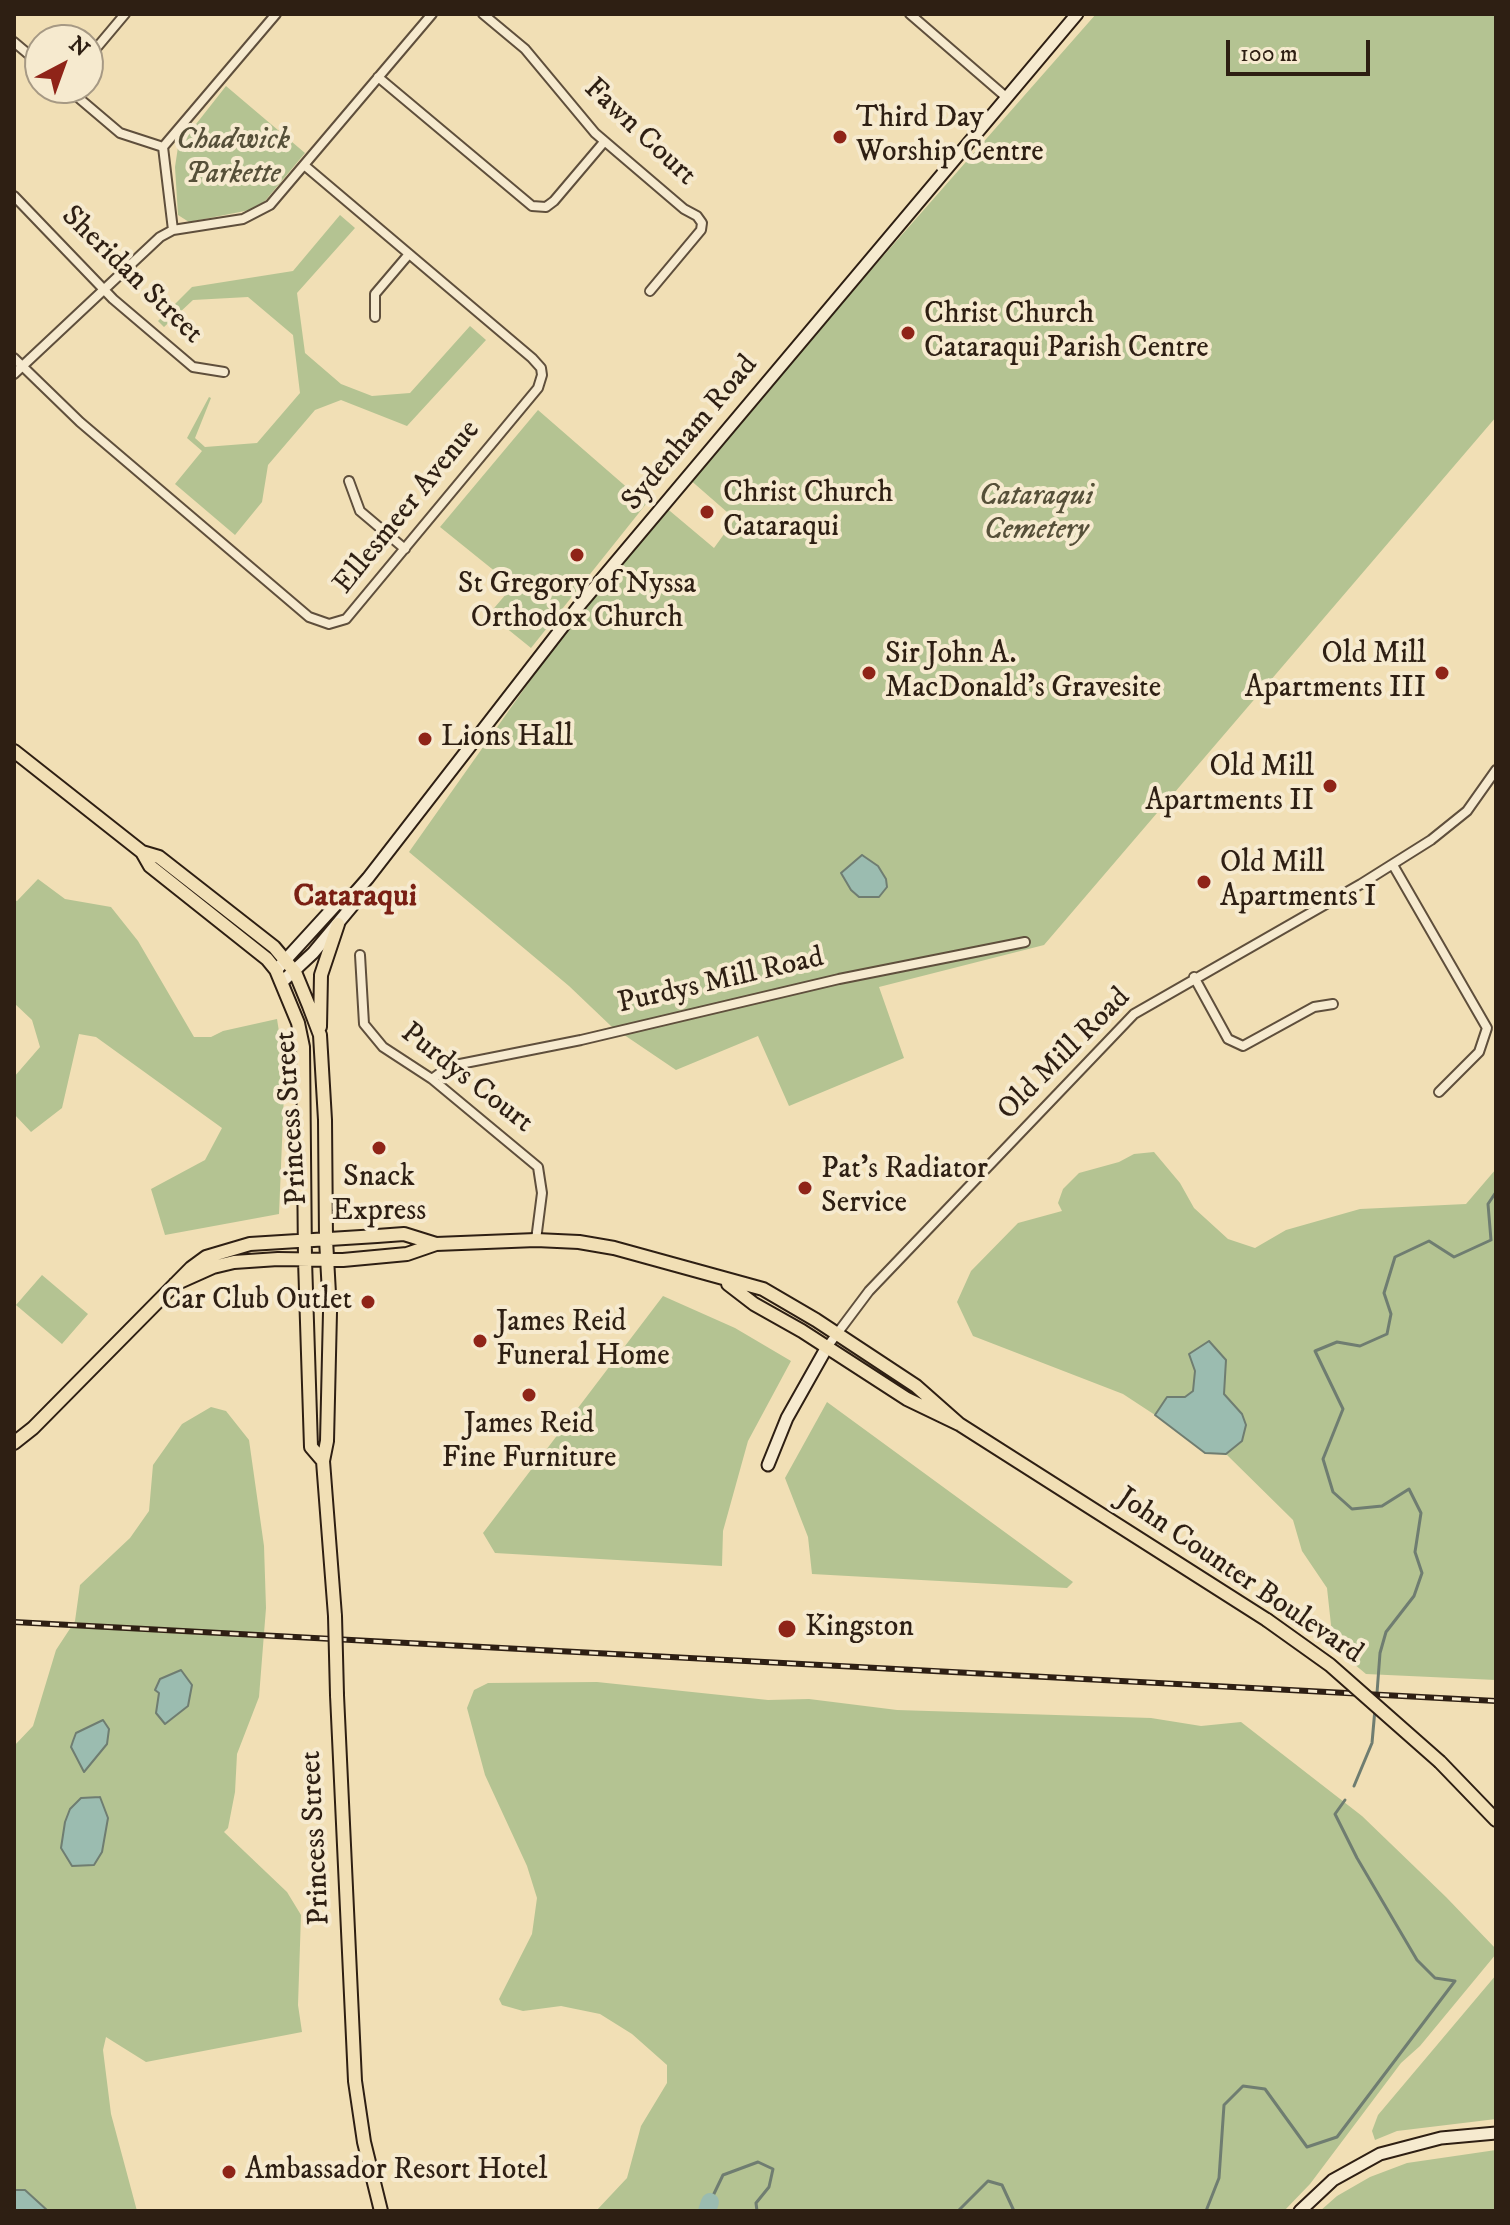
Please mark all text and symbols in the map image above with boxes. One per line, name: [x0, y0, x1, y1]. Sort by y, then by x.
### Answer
north arrow: [24, 24, 104, 104]
scale bar: [1230, 24, 1374, 74]
text: N: [63, 31, 94, 63]
text: 100 m: [1240, 39, 1298, 69]
street label: Fawn Court: [575, 72, 703, 194]
place label: Third Day Worship Centre: [856, 102, 1044, 172]
park label: Chadwick Parkette: [176, 124, 290, 194]
marker: Third Day Worship Centre: [831, 128, 849, 146]
street label: Sheridan Street: [53, 199, 209, 353]
place label: Christ Church Cataraqui Parish Centre: [924, 298, 1209, 368]
marker: Christ Church Cataraqui Parish Centre: [899, 324, 917, 342]
street label: Sydenham Road: [615, 349, 767, 519]
street label: Ellesmeer Avenue: [327, 414, 489, 602]
place label: Christ Church Cataraqui: [723, 477, 893, 548]
park label: Cataraqui Cemetery: [979, 480, 1093, 550]
marker: Christ Church Cataraqui: [698, 503, 716, 521]
marker: St Gregory of Nyssa Orthodox Church: [568, 546, 586, 564]
place label: St Gregory of Nyssa Orthodox Church: [458, 568, 696, 638]
place label: Sir John A. MacDonald's Gravesite: [885, 638, 1161, 708]
place label: Old Mill Apartments III: [1245, 638, 1426, 708]
marker: Sir John A. MacDonald's Gravesite: [860, 664, 878, 682]
marker: Old Mill Apartments III: [1433, 664, 1451, 682]
place label: Lions Hall: [441, 721, 573, 757]
marker: Lions Hall: [416, 730, 434, 748]
place label: Old Mill Apartments II: [1145, 751, 1314, 822]
marker: Old Mill Apartments II: [1321, 777, 1339, 795]
place label: Old Mill Apartments I: [1220, 847, 1376, 918]
marker: Old Mill Apartments I: [1195, 873, 1213, 891]
district label: Cataraqui: [293, 879, 417, 917]
street label: Purdys Mill Road: [615, 941, 827, 1023]
street label: Old Mill Road: [991, 981, 1139, 1129]
street label: Purdys Court: [393, 1016, 539, 1142]
street label: Princess Street: [269, 1030, 317, 1206]
marker: Snack Express: [370, 1139, 388, 1157]
place label: Pat's Radiator Service: [821, 1153, 988, 1224]
place label: Snack Express: [332, 1161, 426, 1232]
marker: Pat's Radiator Service: [796, 1179, 814, 1197]
place label: Car Club Outlet: [162, 1284, 352, 1320]
marker: Car Club Outlet: [359, 1293, 377, 1311]
place label: James Reid Funeral Home: [496, 1306, 670, 1376]
marker: James Reid Funeral Home: [471, 1332, 489, 1350]
marker: James Reid Fine Furniture: [520, 1386, 538, 1404]
place label: James Reid Fine Furniture: [442, 1408, 616, 1478]
street label: John Counter Boulevard: [1109, 1481, 1369, 1673]
place label: Kingston: [805, 1611, 914, 1647]
marker: Kingston: [776, 1618, 798, 1640]
street label: Princess Street: [294, 1750, 340, 1926]
place label: Ambassador Resort Hotel: [245, 2154, 547, 2190]
marker: Ambassador Resort Hotel: [220, 2163, 238, 2181]

